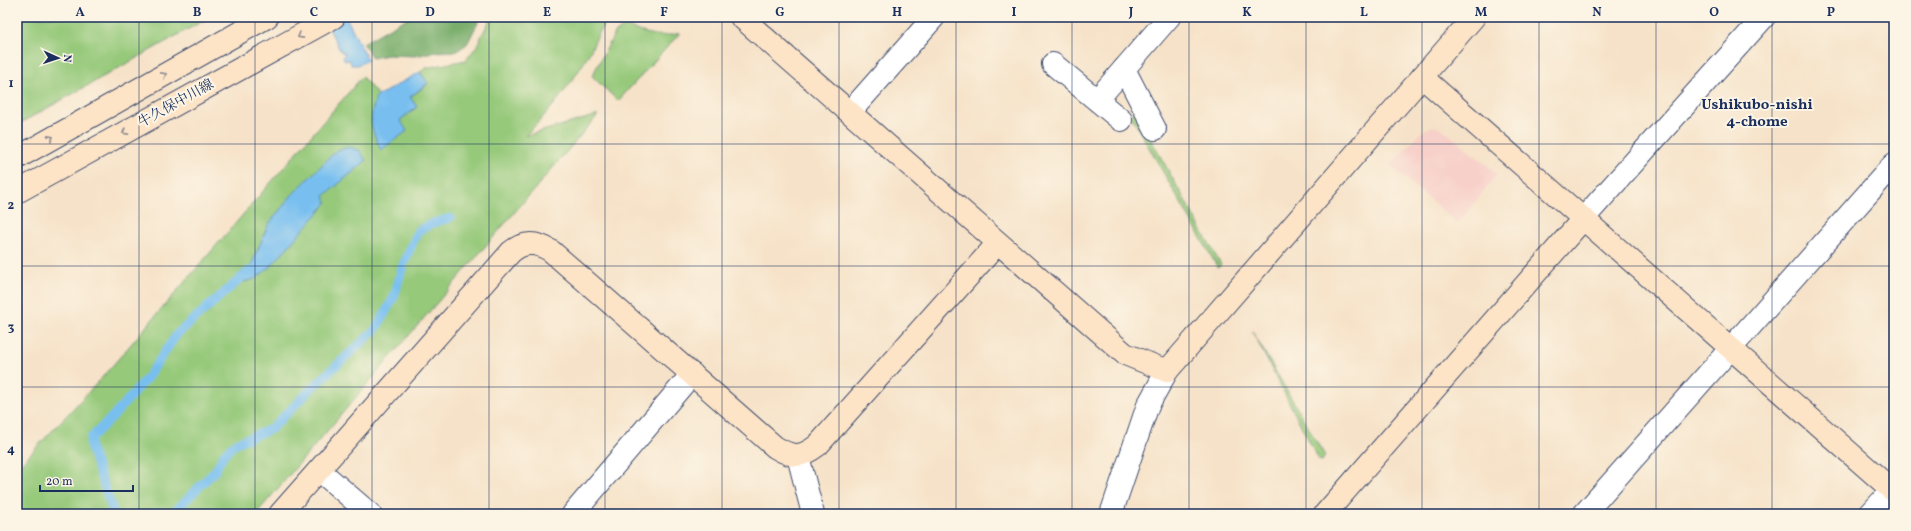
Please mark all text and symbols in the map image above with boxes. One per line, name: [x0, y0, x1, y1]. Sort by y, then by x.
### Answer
text: A: [75, 4, 85, 22]
text: B: [193, 4, 202, 22]
text: C: [310, 4, 318, 22]
text: D: [425, 4, 435, 22]
text: E: [543, 4, 551, 22]
text: F: [660, 4, 668, 22]
text: G: [775, 4, 785, 22]
text: H: [892, 4, 902, 22]
text: I: [1012, 4, 1017, 22]
text: J: [1128, 4, 1134, 22]
text: K: [1242, 4, 1252, 22]
text: L: [1360, 4, 1368, 22]
text: M: [1475, 4, 1488, 22]
text: N: [1592, 4, 1602, 22]
text: O: [1709, 4, 1719, 22]
text: P: [1827, 4, 1835, 22]
one-way arrow: [297, 31, 304, 38]
north arrow: [38, 38, 78, 78]
text: N: [59, 54, 74, 63]
one-way arrow: [160, 72, 167, 79]
text: 1: [8, 75, 14, 93]
street label: 牛久保中川線: [135, 75, 217, 133]
district label: Ushikubo-nishi 4-chome: [1701, 95, 1813, 133]
one-way arrow: [122, 128, 129, 135]
one-way arrow: [47, 136, 54, 143]
text: 2: [8, 197, 15, 215]
text: 3: [8, 319, 15, 337]
text: 4: [7, 441, 15, 459]
scale bar: [40, 467, 133, 493]
text: 20 m: [46, 474, 73, 490]

